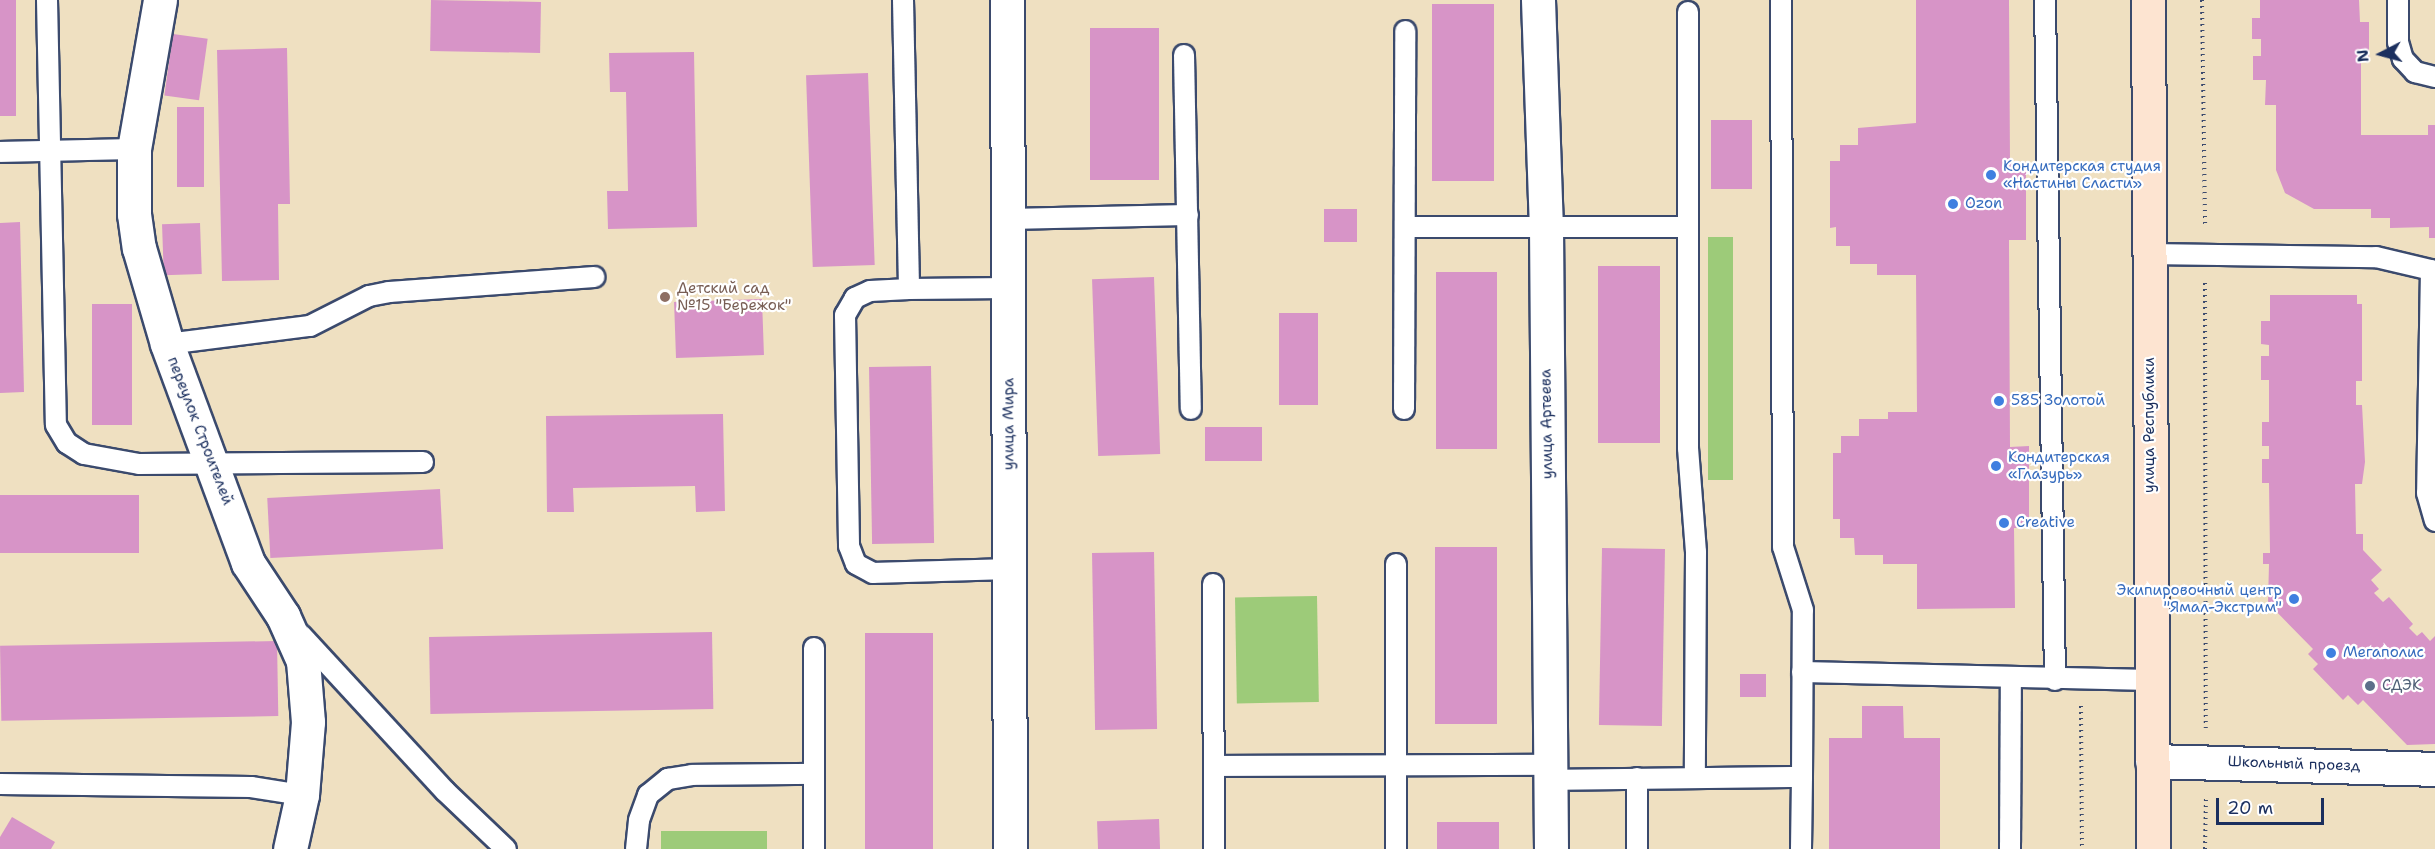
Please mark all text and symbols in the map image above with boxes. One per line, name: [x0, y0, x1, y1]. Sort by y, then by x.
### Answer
north arrow: [2351, 24, 2411, 84]
text: N: [2351, 49, 2374, 63]
place label: Кондитерская студия «Настины Сласти»: [2003, 157, 2161, 192]
marker: Кондитерская студия «Настины Сласти»: [1984, 168, 1998, 182]
place label: Ozon: [1965, 195, 2002, 213]
marker: Ozon: [1946, 197, 1960, 211]
place label: Детский сад №15 "Бережок": [677, 279, 791, 314]
marker: Детский сад №15 "Бережок": [658, 290, 672, 304]
street label: переулок Строителей: [163, 354, 237, 508]
street label: улица Республики: [2141, 357, 2159, 493]
street label: улица Артеева: [1537, 369, 1557, 479]
street label: улица Мира: [1000, 378, 1018, 470]
place label: 585 Золотой: [2011, 392, 2105, 410]
marker: 585 Золотой: [1992, 394, 2006, 408]
place label: Кондитерская «Глазурь»: [2008, 448, 2110, 483]
marker: Кондитерская «Глазурь»: [1989, 459, 2003, 473]
place label: Creative: [2016, 514, 2075, 532]
marker: Creative: [1997, 516, 2011, 530]
place label: Экипировочный центр "Ямал-Экстрим": [2117, 581, 2282, 616]
marker: Экипировочный центр "Ямал-Экстрим": [2287, 592, 2301, 606]
place label: Мегаполис: [2343, 644, 2424, 662]
marker: Мегаполис: [2324, 646, 2338, 660]
place label: СДЭК: [2382, 677, 2422, 695]
marker: СДЭК: [2363, 679, 2377, 693]
street label: Школьный проезд: [2227, 753, 2361, 775]
scale bar: [2219, 786, 2327, 824]
text: 20 m: [2227, 796, 2273, 820]

